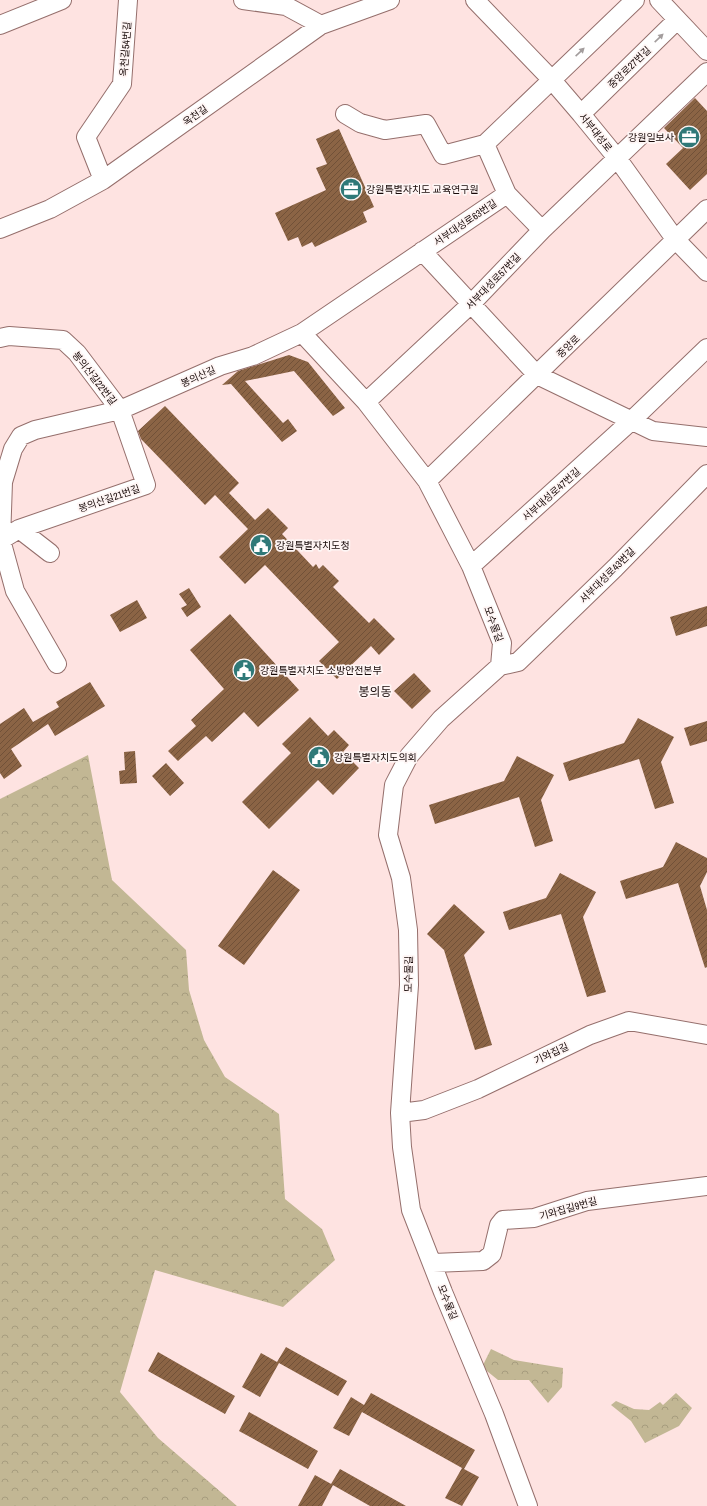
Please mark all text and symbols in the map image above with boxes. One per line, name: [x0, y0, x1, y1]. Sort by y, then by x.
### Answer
street label: 옥천길54번길: [117, 21, 134, 77]
one-way arrow: [654, 33, 664, 43]
street label: 중앙로27번길: [605, 44, 654, 91]
one-way arrow: [574, 48, 585, 57]
street label: 옥천길: [180, 102, 210, 129]
street label: 서부대성로: [576, 110, 615, 154]
office icon: 강원일보사: [676, 124, 702, 150]
place label: 강원일보사: [628, 131, 675, 144]
office icon: 강원특별자치도 교육연구원: [338, 176, 364, 202]
place label: 강원특별자치도 교육연구원: [366, 183, 479, 196]
street label: 서부대성로63번길: [431, 196, 499, 248]
street label: 서부대성로57번길: [463, 250, 524, 312]
street label: 중앙로: [554, 332, 583, 361]
street label: 봉의산길22번길: [70, 349, 120, 408]
street label: 봉의산길: [179, 363, 218, 390]
street label: 서부대성로47번길: [520, 465, 583, 524]
street label: 봉의산길21번길: [77, 482, 142, 515]
public building icon: 강원특별자치도청: [248, 532, 274, 558]
place label: 강원특별자치도청: [276, 539, 350, 552]
street label: 서부대성로43번길: [577, 545, 638, 606]
street label: 모수물길: [481, 605, 506, 644]
public building icon: 강원특별자치도 소방안전본부: [231, 657, 257, 683]
place label: 강원특별자치도 소방안전본부: [260, 664, 382, 677]
district label: 봉의동: [358, 684, 392, 700]
public building icon: 강원특별자치도의회: [306, 744, 332, 770]
place label: 강원특별자치도의회: [334, 751, 417, 764]
street label: 모수물길: [402, 955, 415, 993]
street label: 기와집길: [532, 1040, 571, 1067]
street label: 기와집길9번길: [538, 1194, 599, 1223]
street label: 모수물길: [435, 1283, 460, 1322]

